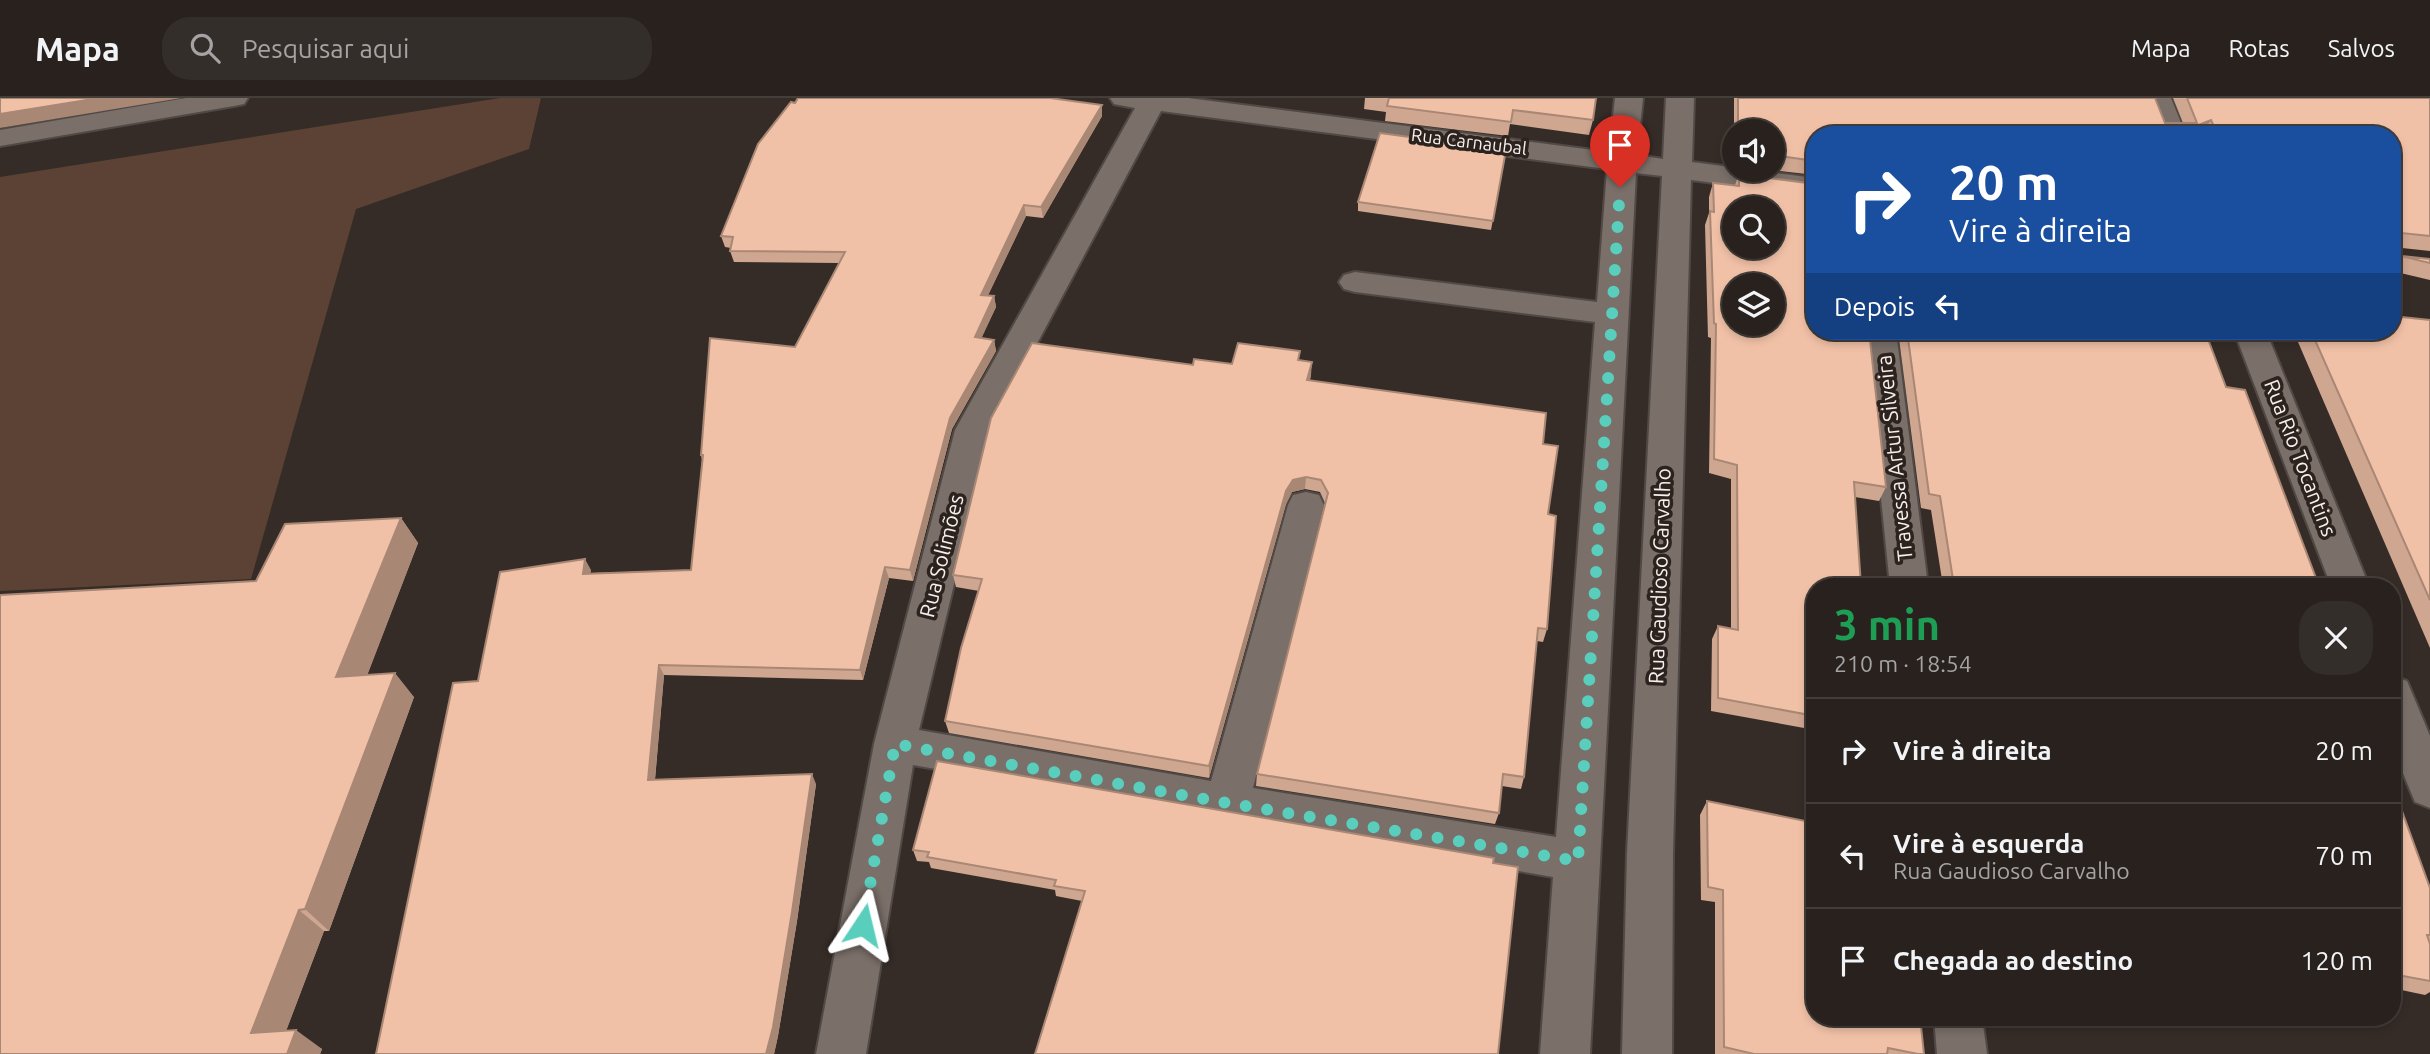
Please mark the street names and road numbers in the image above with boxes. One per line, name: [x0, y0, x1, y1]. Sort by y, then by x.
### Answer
street label: Rua Carnaubal: [1410, 124, 1528, 158]
street label: Travessa Artur Silveira: [1871, 354, 1917, 562]
street label: Rua Rio Tocantins: [2260, 376, 2342, 539]
street label: Rua Gaudioso Carvalho: [1643, 468, 1675, 684]
street label: Rua Solimões: [914, 492, 968, 620]

